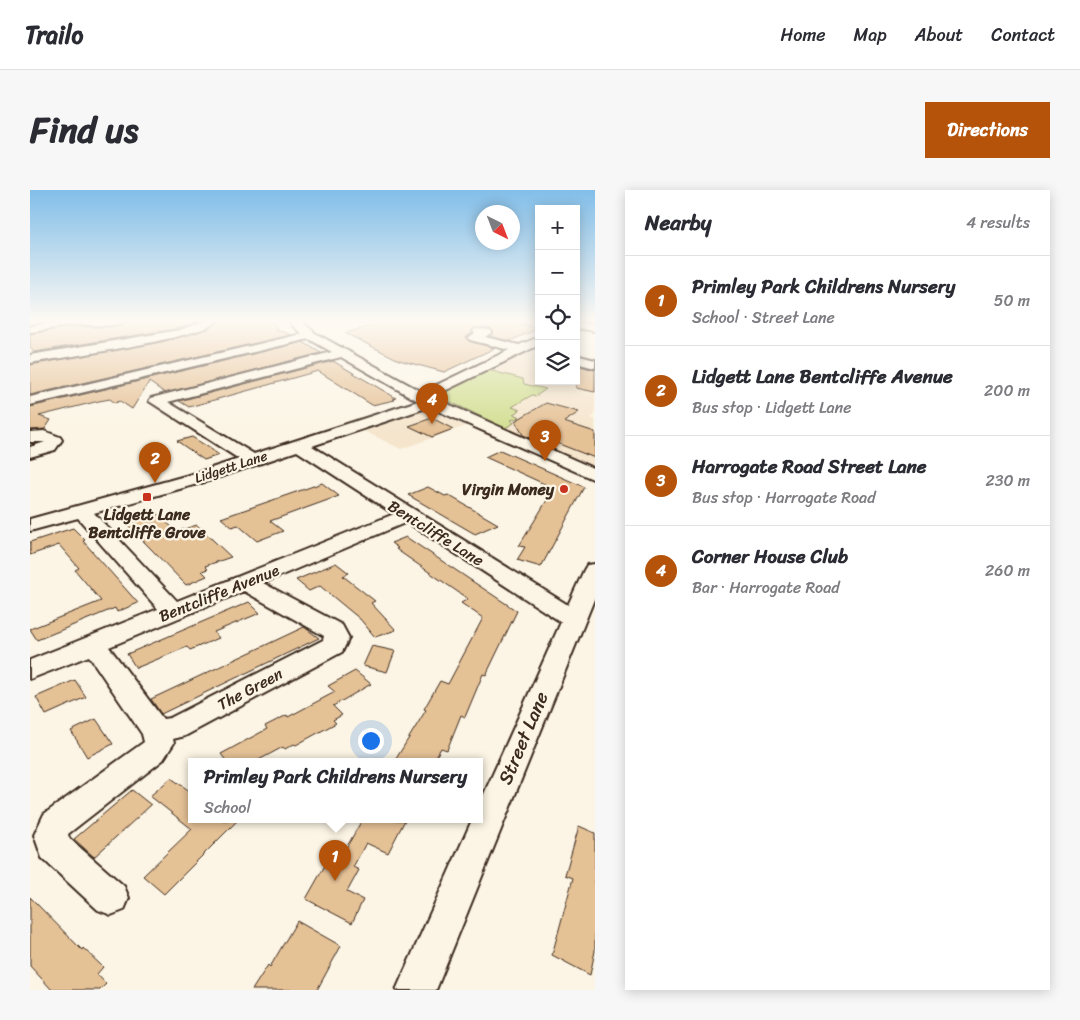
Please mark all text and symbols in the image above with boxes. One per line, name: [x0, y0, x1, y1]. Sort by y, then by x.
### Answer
text: Trailo: [25, 14, 83, 56]
text: Home: [781, 19, 826, 51]
text: Map: [854, 19, 887, 51]
text: About: [915, 19, 963, 51]
text: Contact: [991, 19, 1055, 51]
text: Find us: [30, 99, 138, 161]
button: Directions: [925, 102, 1050, 158]
text: Nearby: [645, 204, 711, 242]
north arrow: [475, 205, 520, 250]
map controls: [535, 205, 580, 385]
button: +: [535, 205, 580, 250]
text: 4 results: [966, 208, 1030, 237]
button: −: [535, 250, 580, 295]
text: Primley Park Childrens Nursery: [692, 270, 955, 303]
text: 1: [658, 286, 664, 315]
text: 50 m: [994, 286, 1030, 315]
button: locate: [535, 295, 580, 340]
text: School · Street Lane: [692, 303, 835, 332]
button: layers: [535, 340, 580, 385]
text: Lidgett Lane Bentcliffe Avenue: [692, 360, 953, 393]
text: 2: [656, 376, 666, 405]
text: 200 m: [984, 376, 1030, 405]
pin: 4: [416, 383, 448, 424]
text: Bus stop · Lidgett Lane: [692, 393, 851, 422]
pin: 3: [529, 420, 561, 461]
pin: 2: [139, 442, 171, 483]
street label: Lidgett Lane: [191, 443, 271, 491]
text: Harrogate Road Street Lane: [692, 450, 927, 483]
text: 3: [657, 466, 665, 495]
text: 230 m: [985, 466, 1030, 495]
place label: Virgin Money: [462, 475, 555, 504]
marker: Virgin Money: [558, 483, 570, 495]
text: Bus stop · Harrogate Road: [692, 483, 876, 512]
marker: Lidgett Lane Bentcliffe Grove: [141, 491, 153, 503]
street label: Bentcliffe Lane: [382, 492, 490, 574]
place label: Lidgett Lane Bentcliffe Grove: [88, 500, 206, 547]
text: Corner House Club: [692, 540, 848, 573]
street label: Bentcliffe Avenue: [154, 555, 284, 630]
text: 4: [656, 556, 666, 585]
text: 260 m: [985, 556, 1030, 585]
text: Bar · Harrogate Road: [692, 573, 840, 602]
street label: The Green: [212, 659, 288, 718]
street label: Street Lane: [489, 686, 558, 790]
your location: [358, 728, 384, 754]
popup: [188, 758, 483, 823]
text: Primley Park Childrens Nursery: [204, 760, 467, 793]
text: School: [204, 793, 251, 822]
pin: 1: [319, 840, 351, 881]

